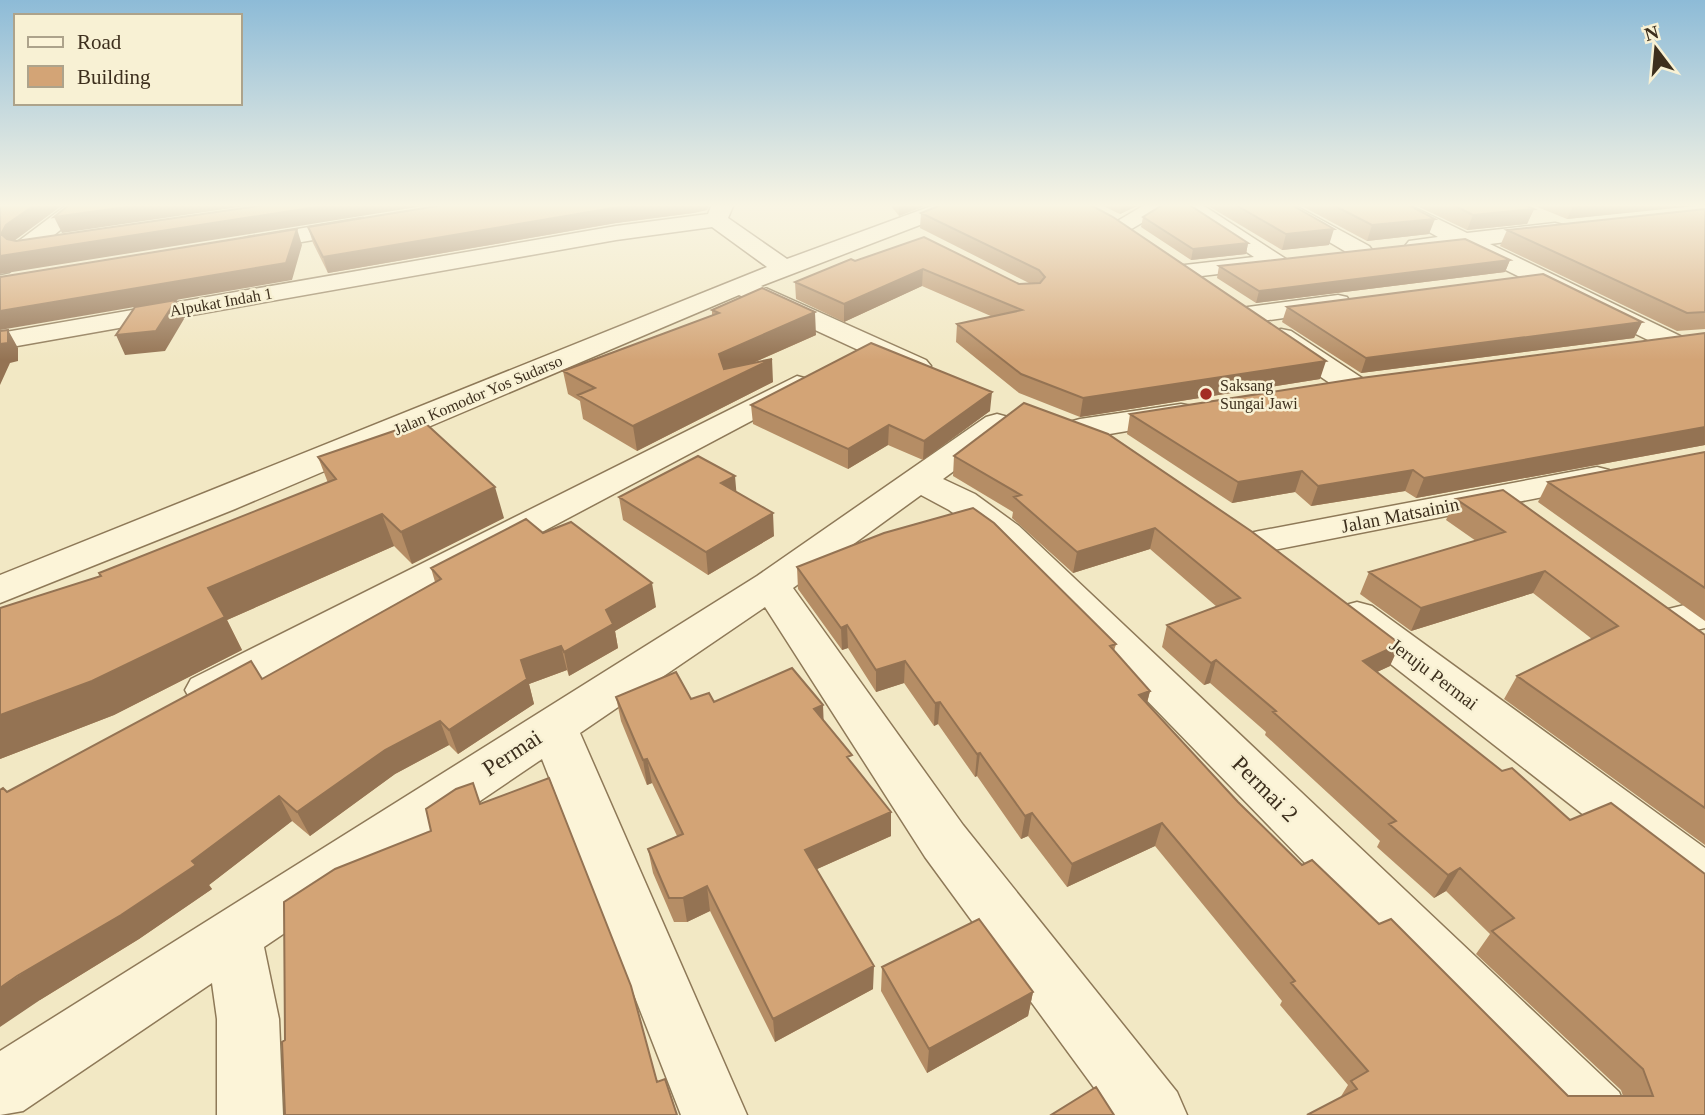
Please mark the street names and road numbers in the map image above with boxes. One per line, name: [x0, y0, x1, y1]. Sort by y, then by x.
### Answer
street label: Alpukat Indah 1: [168, 285, 274, 320]
street label: Jalan Komodor Yos Sudarso: [391, 352, 565, 438]
street label: Jalan Matsainin: [1339, 493, 1461, 537]
street label: Jeruju Permai: [1386, 634, 1482, 714]
street label: Permai: [478, 725, 546, 781]
street label: Permai 2: [1227, 751, 1303, 827]

